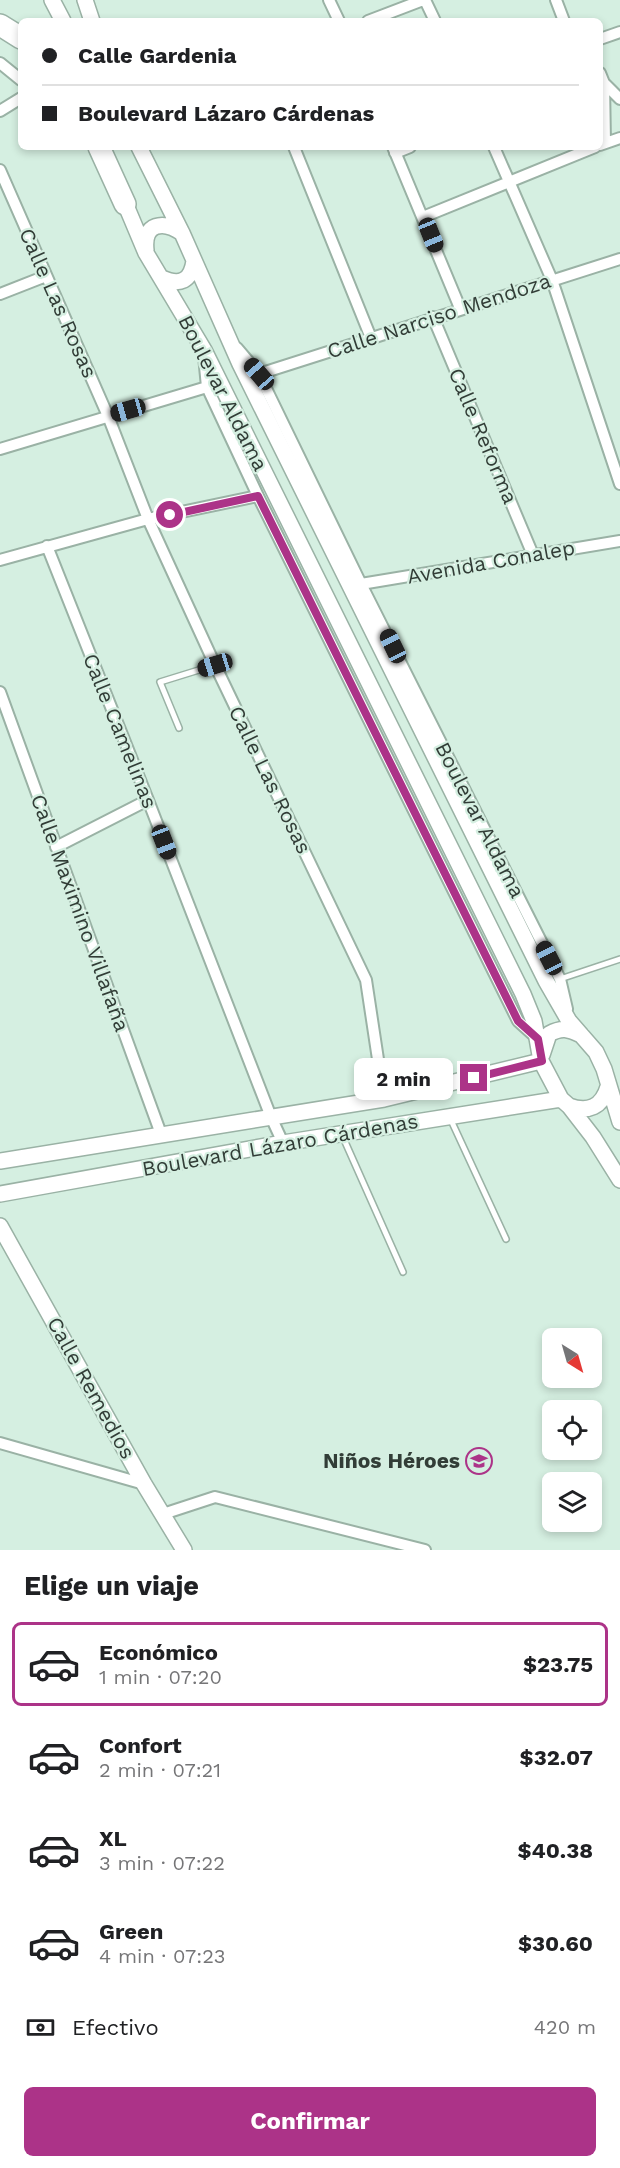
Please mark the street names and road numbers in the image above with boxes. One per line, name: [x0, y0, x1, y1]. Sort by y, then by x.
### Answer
street label: Calle Las Rosas: [14, 224, 103, 382]
street label: Calle Narciso Mendoza: [324, 268, 554, 364]
street label: Boulevar Aldama: [173, 311, 274, 475]
street label: Calle Reforma: [444, 364, 523, 508]
street label: Avenida Conalep: [405, 534, 577, 589]
street label: Calle Camelinas: [78, 650, 163, 812]
street label: Calle Las Rosas: [224, 702, 317, 858]
street label: Boulevar Aldama: [430, 738, 531, 902]
street label: Calle Maximino Villafaña: [26, 791, 135, 1035]
street label: Boulevard Lázaro Cárdenas: [140, 1108, 420, 1181]
street label: Calle Remedios: [42, 1312, 141, 1463]

